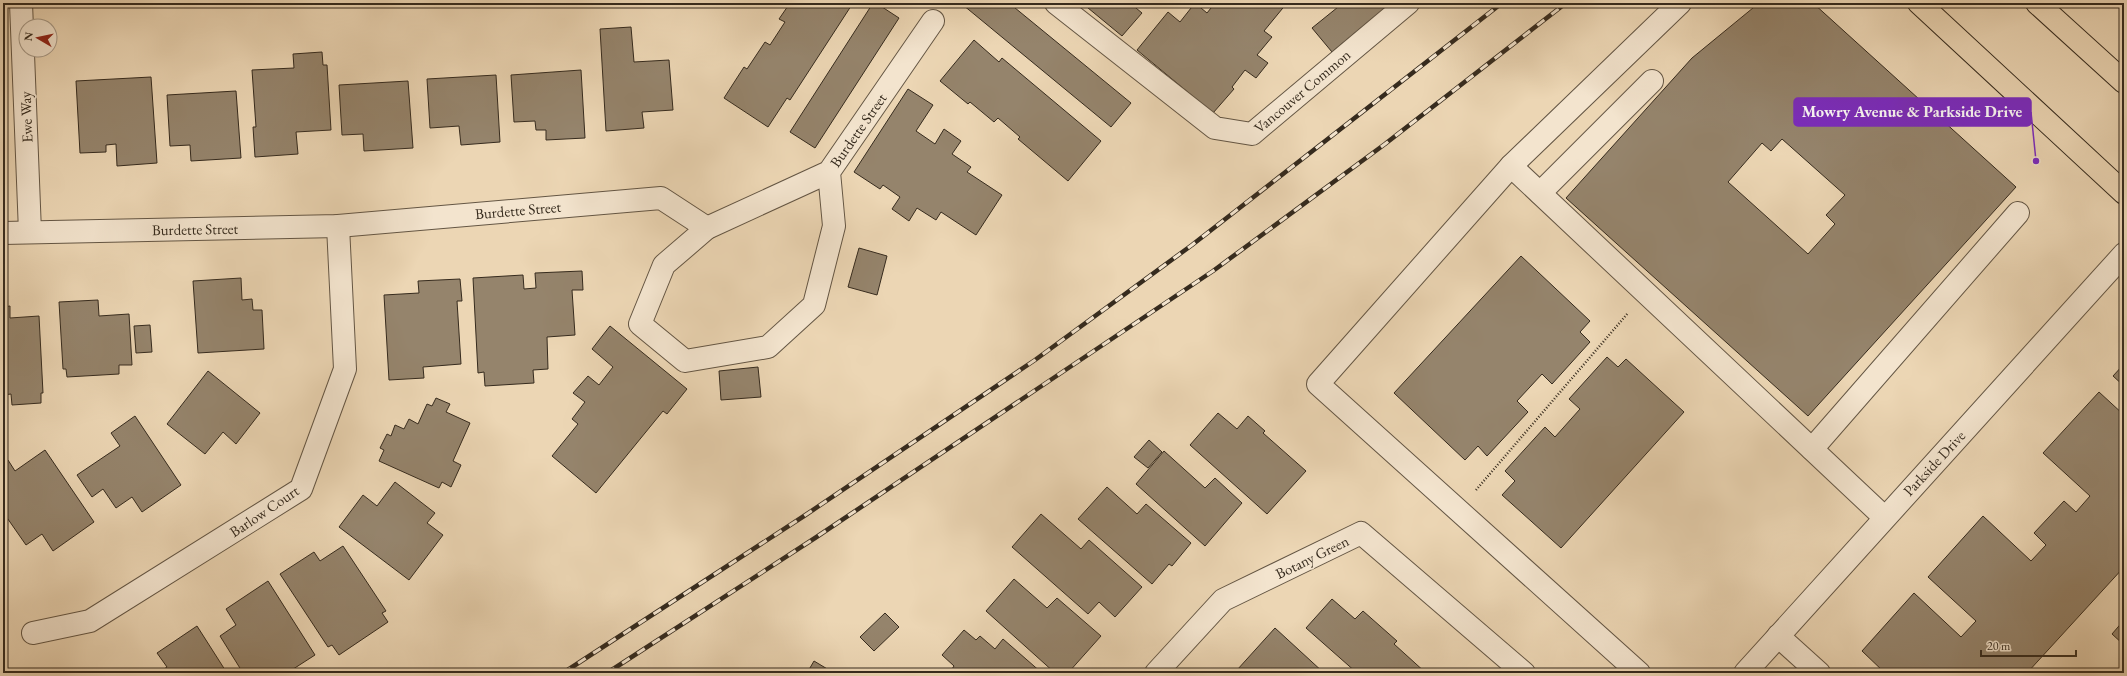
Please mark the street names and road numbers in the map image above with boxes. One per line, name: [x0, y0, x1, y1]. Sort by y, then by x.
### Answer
street label: Vancouver Common: [1250, 45, 1354, 137]
street label: Burdette Street: [825, 89, 891, 171]
street label: Ewe Way: [16, 91, 36, 143]
street label: Burdette Street: [474, 197, 562, 223]
street label: Burdette Street: [152, 219, 239, 239]
street label: Parkside Drive: [1899, 426, 1969, 500]
street label: Barlow Court: [226, 481, 303, 541]
street label: Botany Green: [1272, 531, 1352, 583]

